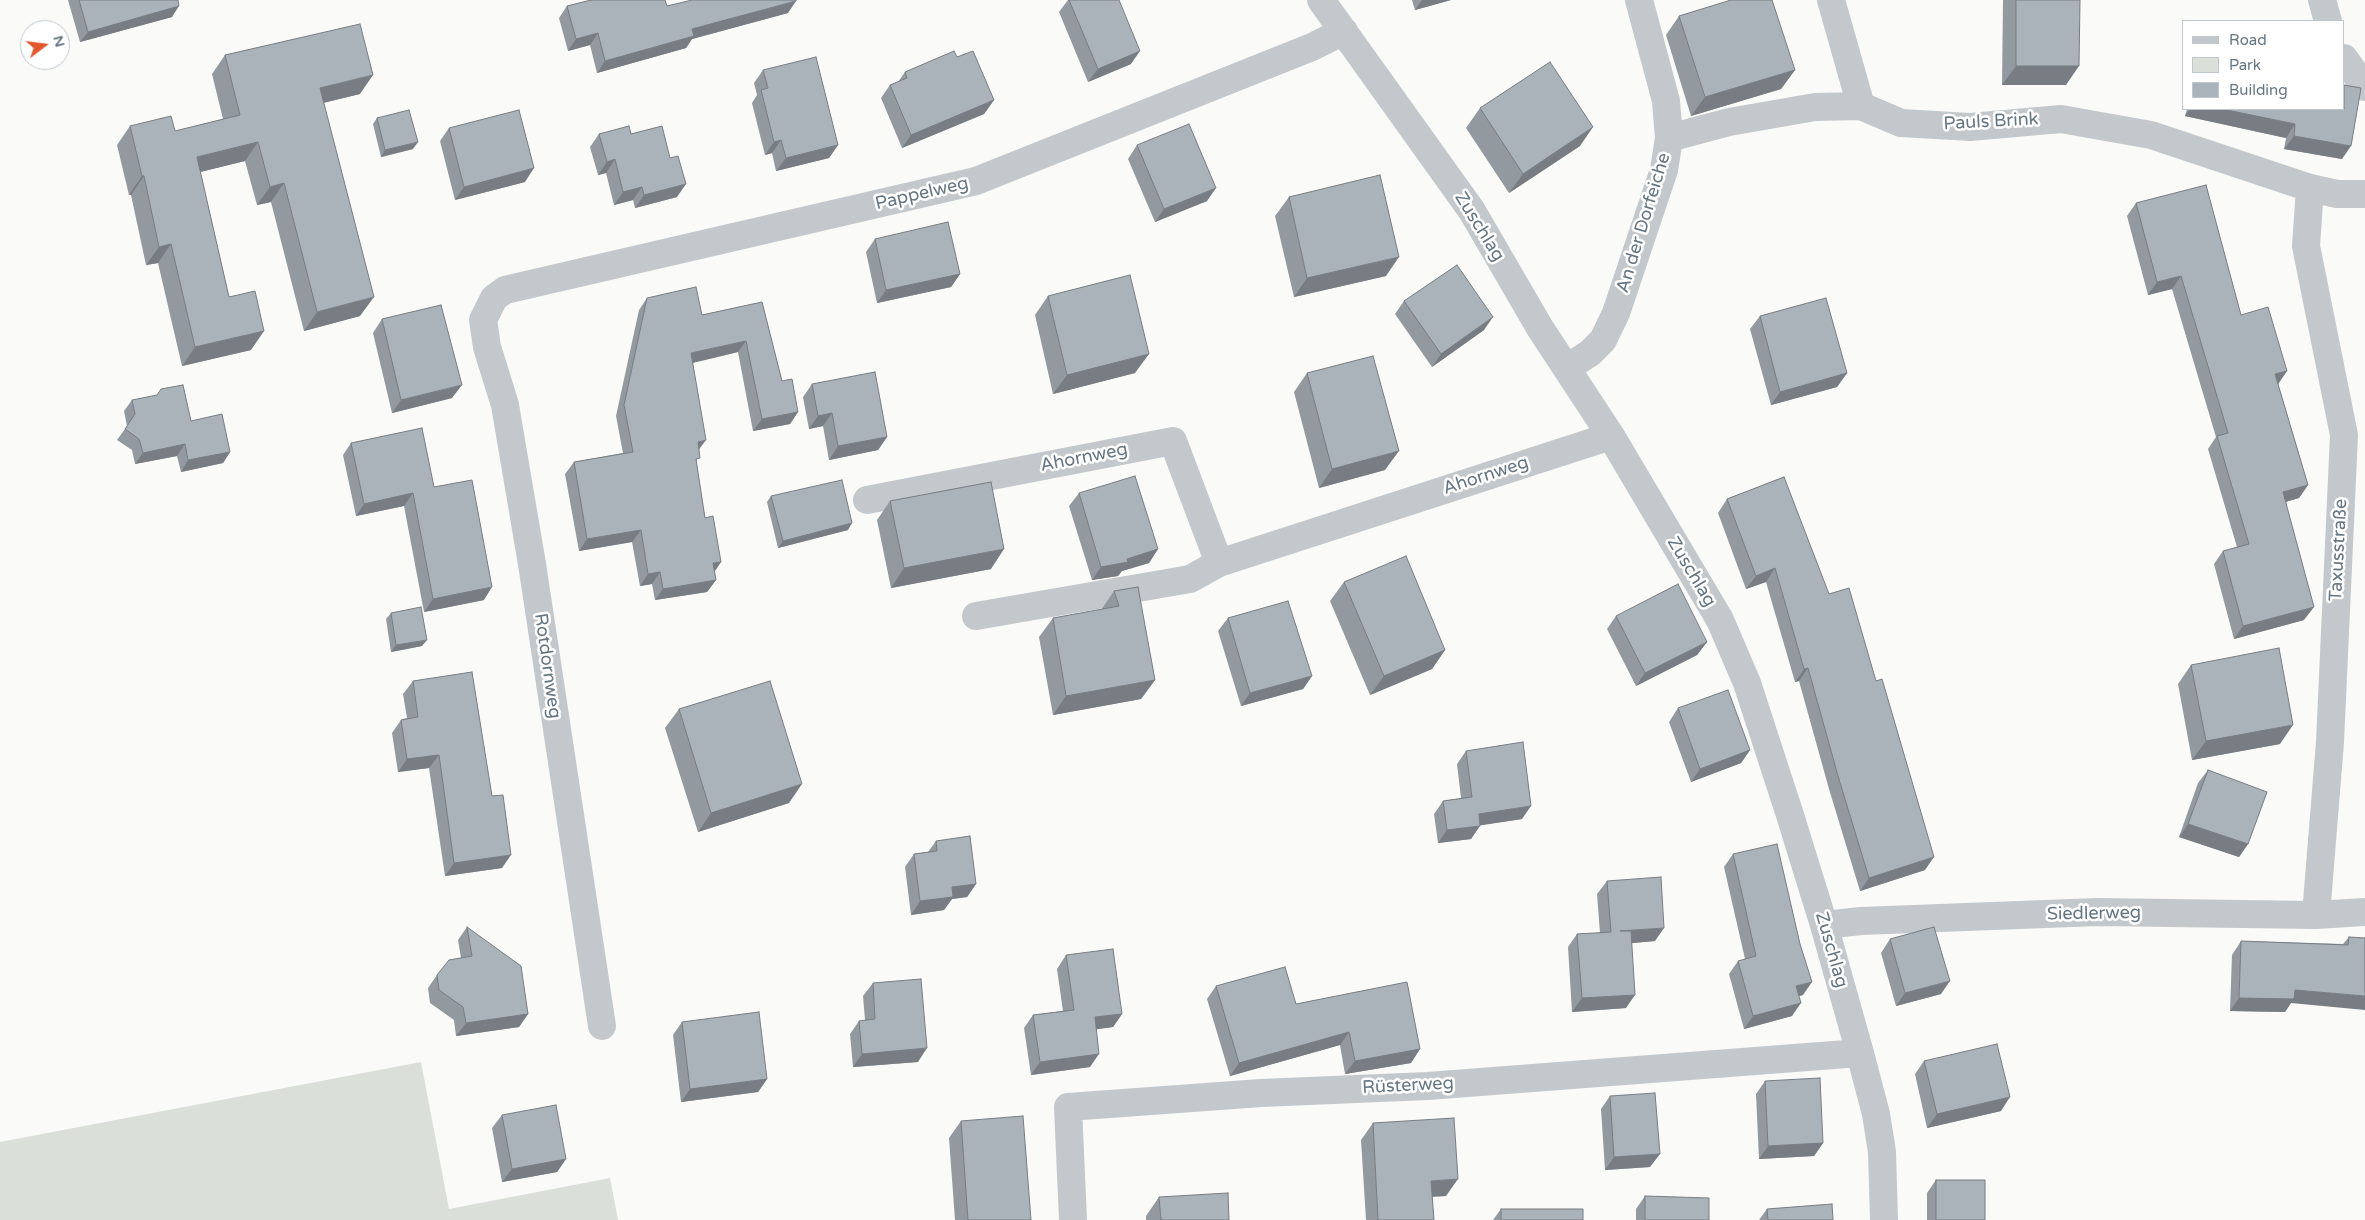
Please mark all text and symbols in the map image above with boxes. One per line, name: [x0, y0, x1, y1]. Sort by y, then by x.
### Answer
north arrow: [20, 20, 70, 70]
legend: [2182, 20, 2345, 110]
text: Road: [2229, 31, 2267, 49]
text: N: [49, 34, 69, 49]
text: Park: [2229, 56, 2261, 74]
text: Building: [2229, 81, 2288, 99]
street label: Pauls Brink: [1943, 109, 2039, 135]
street label: An der Dorfeiche: [1612, 151, 1676, 295]
street label: Pappelweg: [873, 173, 971, 215]
street label: Zuschlag: [1449, 188, 1509, 266]
street label: Ahornweg: [1038, 439, 1130, 477]
street label: Ahornweg: [1441, 452, 1531, 500]
street label: Taxusstraße: [2326, 498, 2352, 602]
street label: Zuschlag: [1662, 533, 1720, 611]
street label: Rotdornweg: [529, 612, 565, 720]
street label: Siedlerweg: [2047, 902, 2141, 926]
street label: Zuschlag: [1810, 910, 1852, 990]
street label: Rüsterweg: [1362, 1073, 1454, 1099]

